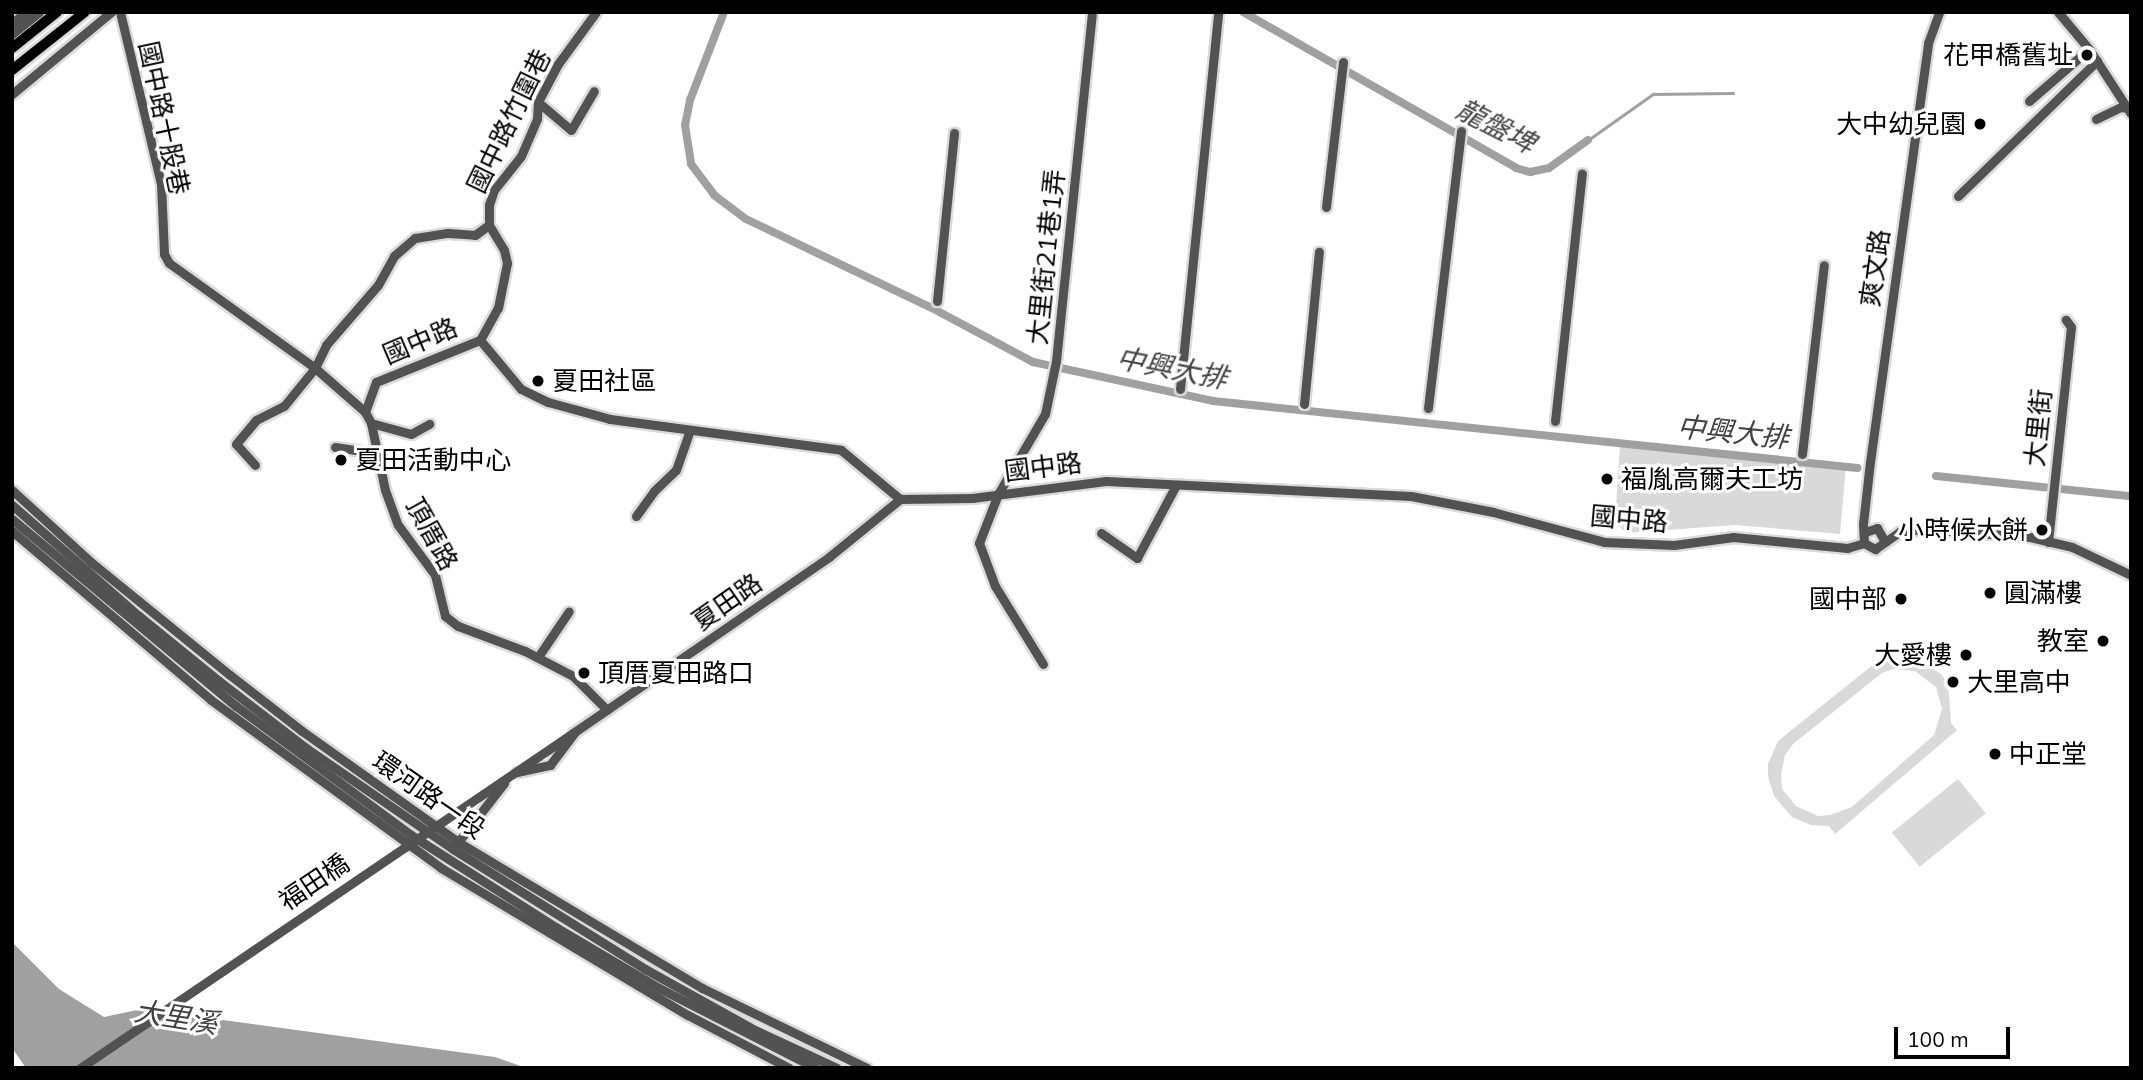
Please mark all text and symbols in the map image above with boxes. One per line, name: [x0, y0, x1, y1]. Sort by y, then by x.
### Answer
street label: 國中路十股巷: [133, 38, 195, 198]
place label: 花甲橋舊址: [1943, 39, 2073, 71]
street label: 國中路竹圍巷: [461, 44, 557, 198]
marker: 花甲橋舊址: [2079, 47, 2095, 63]
water label: 龍盤埤: [1451, 92, 1541, 160]
place label: 大中幼兒園: [1836, 108, 1966, 140]
marker: 大中幼兒園: [1972, 116, 1988, 132]
street label: 大里街21巷1弄: [1021, 167, 1071, 347]
street label: 爽文路: [1854, 227, 1896, 309]
street label: 國中路: [378, 311, 462, 371]
water label: 中興大排: [1114, 341, 1230, 395]
place label: 夏田社區: [552, 365, 656, 397]
marker: 夏田社區: [530, 373, 546, 389]
street label: 大里街: [2018, 388, 2058, 468]
water label: 中興大排: [1676, 409, 1790, 455]
place label: 夏田活動中心: [355, 444, 511, 476]
street label: 國中路: [1002, 447, 1084, 487]
marker: 夏田活動中心: [333, 452, 349, 468]
place label: 福胤高爾夫工坊: [1621, 463, 1803, 495]
marker: 福胤高爾夫工坊: [1599, 471, 1615, 487]
street label: 頂厝路: [399, 492, 465, 576]
street label: 國中路: [1589, 500, 1669, 538]
place label: 小時候大餅: [1898, 514, 2028, 546]
marker: 小時候大餅: [2034, 522, 2050, 538]
street label: 夏田路: [686, 567, 768, 637]
place label: 圓滿樓: [2004, 577, 2082, 609]
place label: 國中部: [1809, 583, 1887, 615]
marker: 圓滿樓: [1982, 585, 1998, 601]
marker: 國中部: [1893, 591, 1909, 607]
place label: 教室: [2037, 625, 2089, 657]
marker: 教室: [2095, 633, 2111, 649]
place label: 大愛樓: [1874, 639, 1952, 671]
marker: 大愛樓: [1958, 647, 1974, 663]
place label: 頂厝夏田路口: [598, 657, 754, 689]
marker: 頂厝夏田路口: [576, 665, 592, 681]
place label: 大里高中: [1967, 666, 2071, 698]
marker: 大里高中: [1945, 674, 1961, 690]
place label: 中正堂: [2009, 738, 2087, 770]
street label: 環河路一段: [367, 745, 491, 845]
marker: 中正堂: [1987, 746, 2003, 762]
street label: 福田橋: [273, 847, 355, 917]
water label: 大里溪: [132, 994, 220, 1040]
scale bar: [1898, 1014, 2014, 1058]
text: 100 m: [1907, 1026, 1969, 1052]

